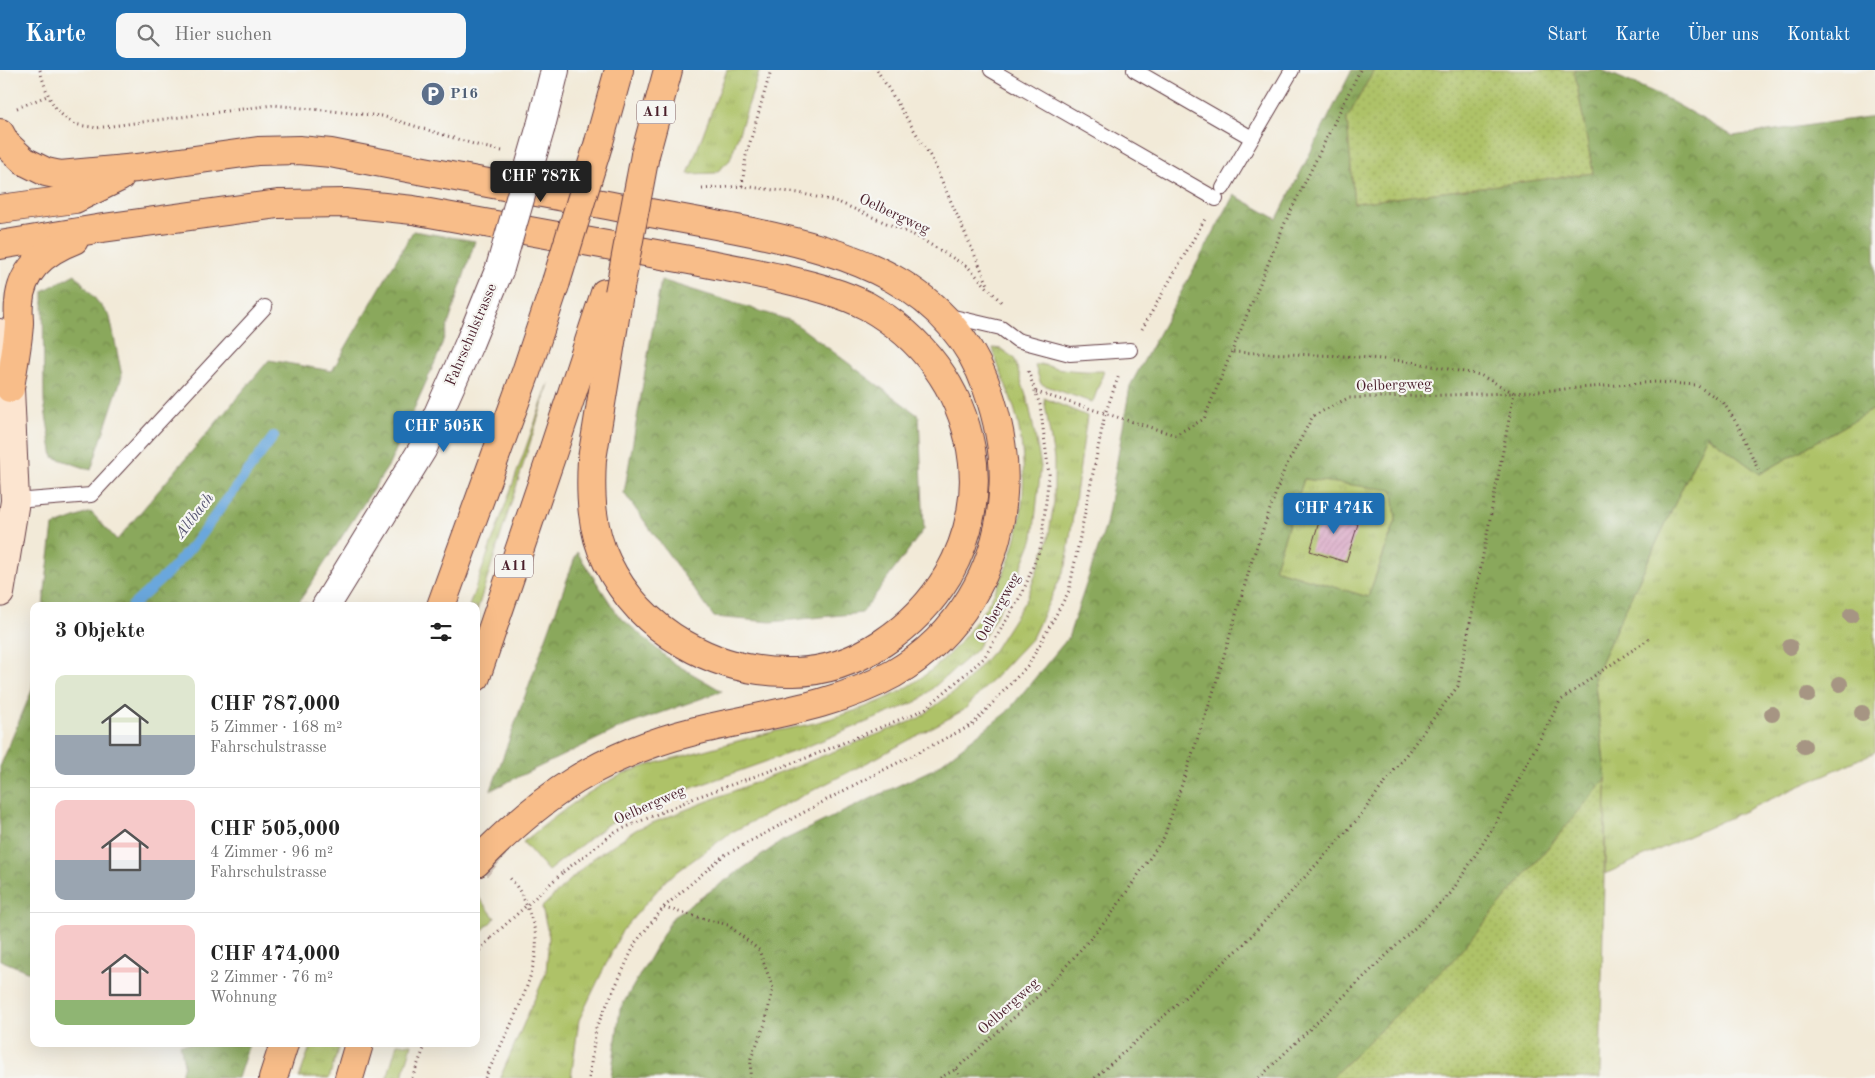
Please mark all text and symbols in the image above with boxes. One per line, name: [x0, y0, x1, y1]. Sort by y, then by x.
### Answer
search box: [116, 13, 466, 58]
icon: search: [134, 21, 162, 49]
text: Karte: [25, 23, 86, 47]
text: Hier suchen: [174, 26, 272, 45]
text: Start: [1547, 26, 1587, 44]
text: Karte: [1615, 26, 1660, 44]
text: Über uns: [1688, 26, 1759, 44]
text: Kontakt: [1787, 26, 1850, 44]
parking icon: P16: [420, 81, 446, 107]
place label: P16: [450, 87, 478, 102]
road number: A11: [637, 101, 675, 124]
pin: CHF 787K: [489, 160, 593, 203]
text: CHF 787K: [501, 169, 581, 185]
street label: Oelbergweg: [856, 192, 932, 238]
street label: Fahrschulstrasse: [444, 282, 500, 388]
street label: Oelbergweg: [1356, 377, 1432, 395]
pin: CHF 505K: [392, 410, 496, 453]
text: CHF 505K: [404, 419, 484, 435]
water label: Altbach: [172, 490, 218, 542]
pin: CHF 474K: [1282, 492, 1386, 535]
text: CHF 474K: [1294, 501, 1374, 517]
road number: A11: [495, 554, 533, 578]
street label: Oelbergweg: [974, 571, 1024, 645]
icon: filters: [427, 618, 455, 646]
text: 3 Objekte: [55, 621, 145, 642]
text: CHF 787,000: [210, 694, 340, 715]
icon: home: [95, 695, 155, 755]
text: 5 Zimmer · 168 m²: [210, 720, 342, 736]
text: Fahrschulstrasse: [210, 740, 327, 756]
street label: Oelbergweg: [612, 784, 688, 828]
text: CHF 505,000: [210, 819, 340, 840]
icon: home: [95, 820, 155, 880]
text: 4 Zimmer · 96 m²: [210, 845, 333, 861]
text: Fahrschulstrasse: [210, 865, 327, 881]
text: CHF 474,000: [210, 944, 340, 965]
icon: home: [95, 945, 155, 1005]
text: 2 Zimmer · 76 m²: [210, 970, 333, 986]
street label: Oelbergweg: [976, 976, 1042, 1038]
text: Wohnung: [210, 990, 277, 1006]

